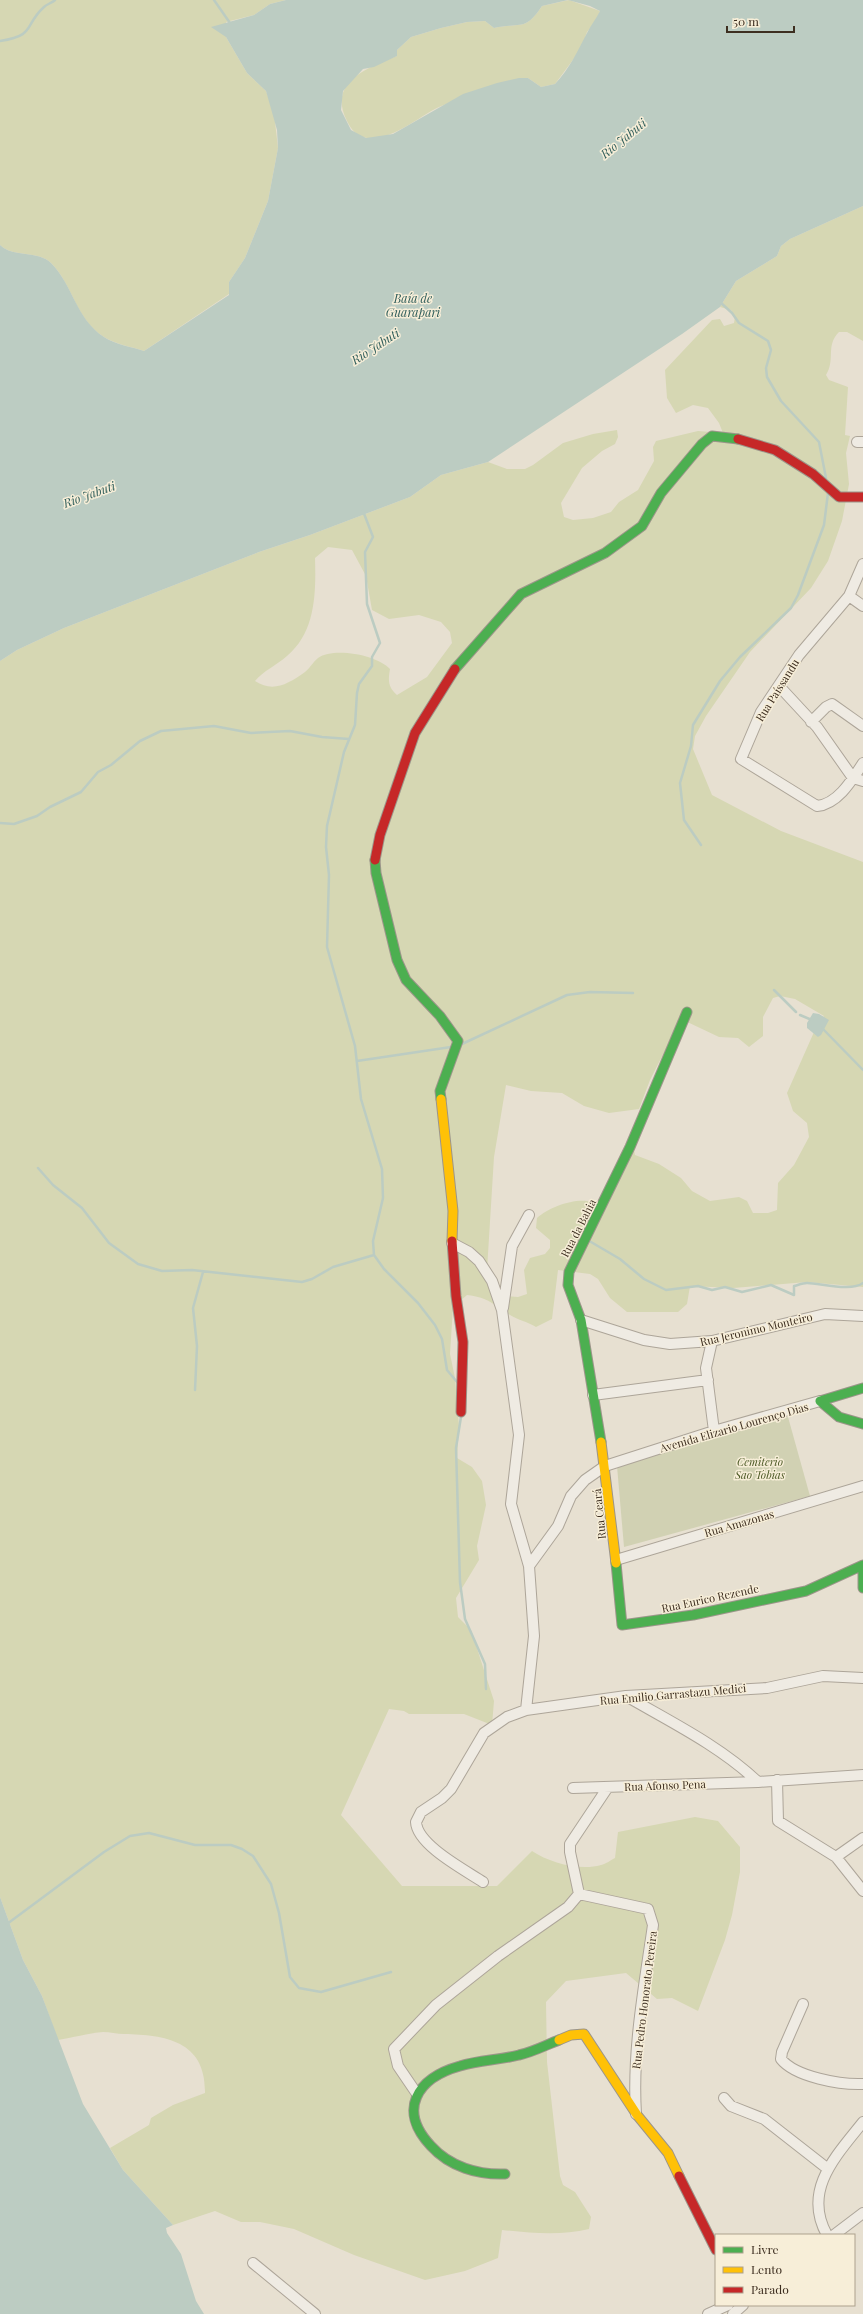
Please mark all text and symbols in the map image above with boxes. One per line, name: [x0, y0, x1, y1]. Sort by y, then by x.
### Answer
scale bar: [727, 8, 794, 34]
text: 50 m: [733, 13, 759, 29]
water label: Rio Jabuti: [596, 114, 649, 162]
water label: Baía de Guarapari: [386, 290, 441, 320]
water label: Rio Jabuti: [347, 324, 402, 368]
water label: Rio Jabuti: [60, 477, 118, 511]
street label: Rua Paíssandu: [752, 655, 803, 724]
street label: Rua da Bahia: [557, 1196, 599, 1260]
street label: Rua Jeronimo Monteiro: [698, 1309, 814, 1349]
street label: Avenida Elizario Lourenço Dias: [657, 1399, 810, 1456]
park label: Cemiterio Sao Tobias: [734, 1454, 786, 1482]
street label: Rua Ceará: [589, 1488, 609, 1540]
street label: Rua Amazonas: [703, 1506, 776, 1540]
street label: Rua Eurico Rezende: [660, 1580, 760, 1616]
street label: Rua Emilio Garrastazu Medici: [599, 1680, 747, 1708]
street label: Rua Afonso Pena: [624, 1776, 707, 1794]
street label: Rua Pedro Honorato Pereira: [628, 1930, 660, 2070]
legend: [715, 2234, 855, 2306]
text: Livre: [751, 2241, 779, 2257]
text: Lento: [751, 2261, 783, 2277]
text: Parado: [751, 2281, 789, 2297]

